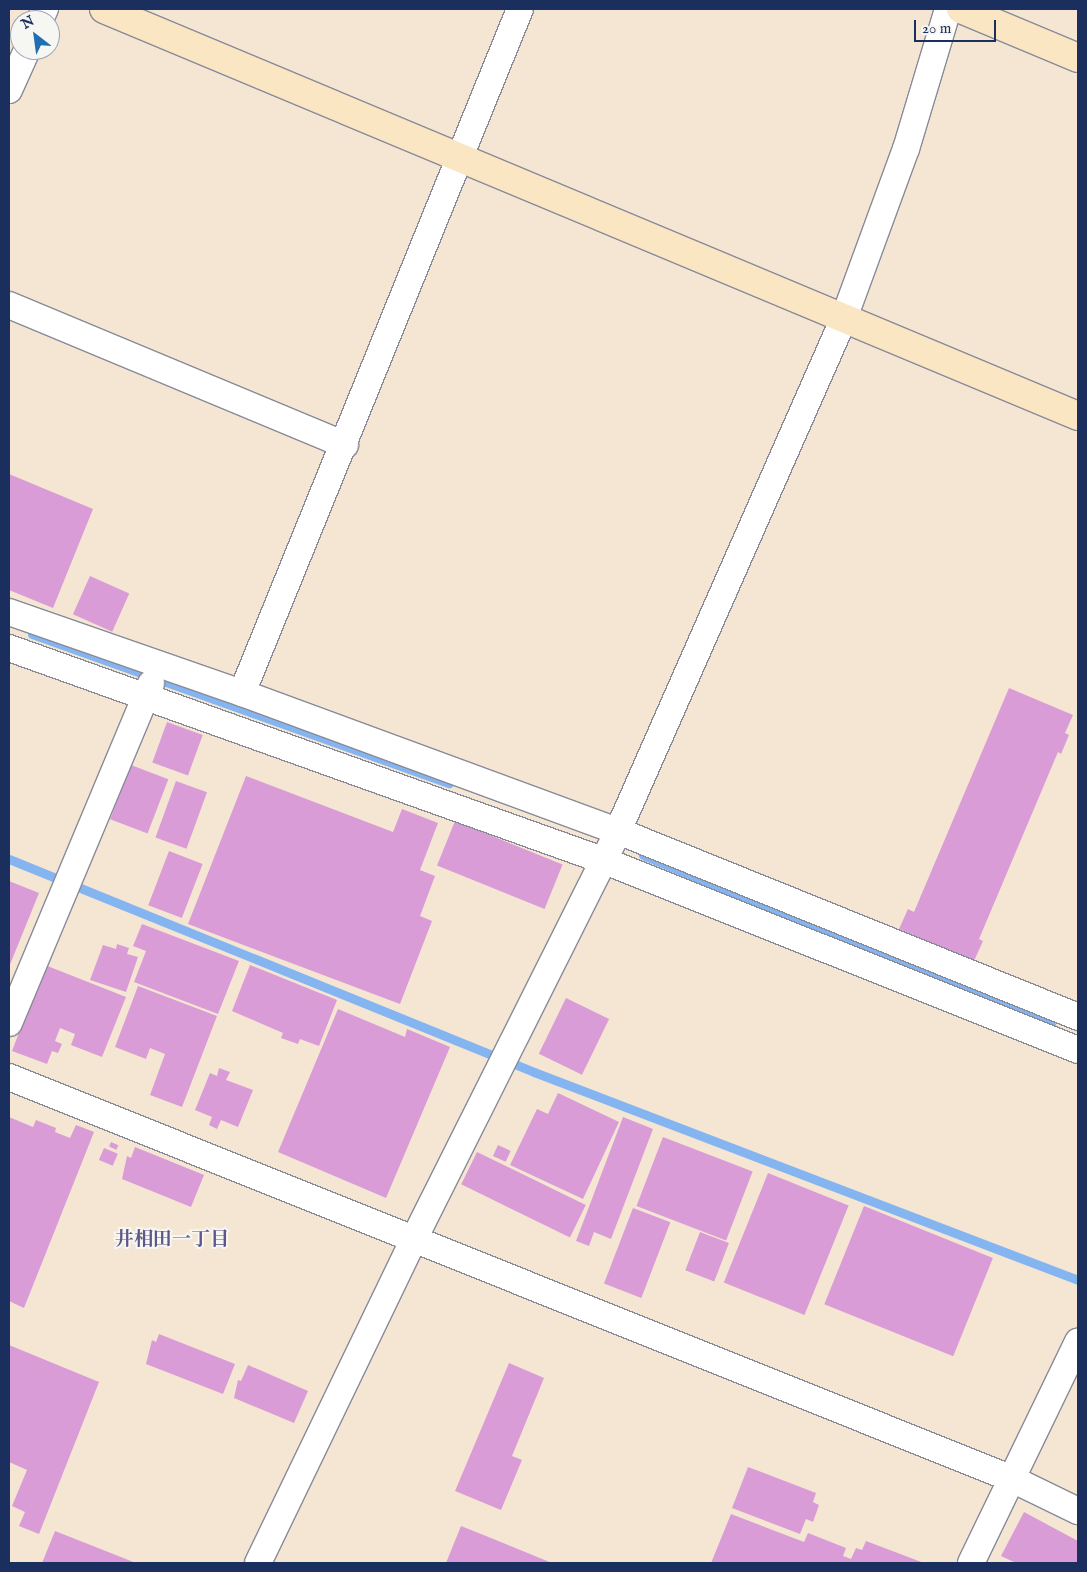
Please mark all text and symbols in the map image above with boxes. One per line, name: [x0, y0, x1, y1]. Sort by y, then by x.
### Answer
north arrow: [10, 10, 60, 60]
scale bar: [917, 10, 1000, 42]
text: N: [18, 12, 38, 34]
text: 20 m: [922, 19, 951, 38]
district label: 井相田一丁目: [115, 1230, 229, 1252]

